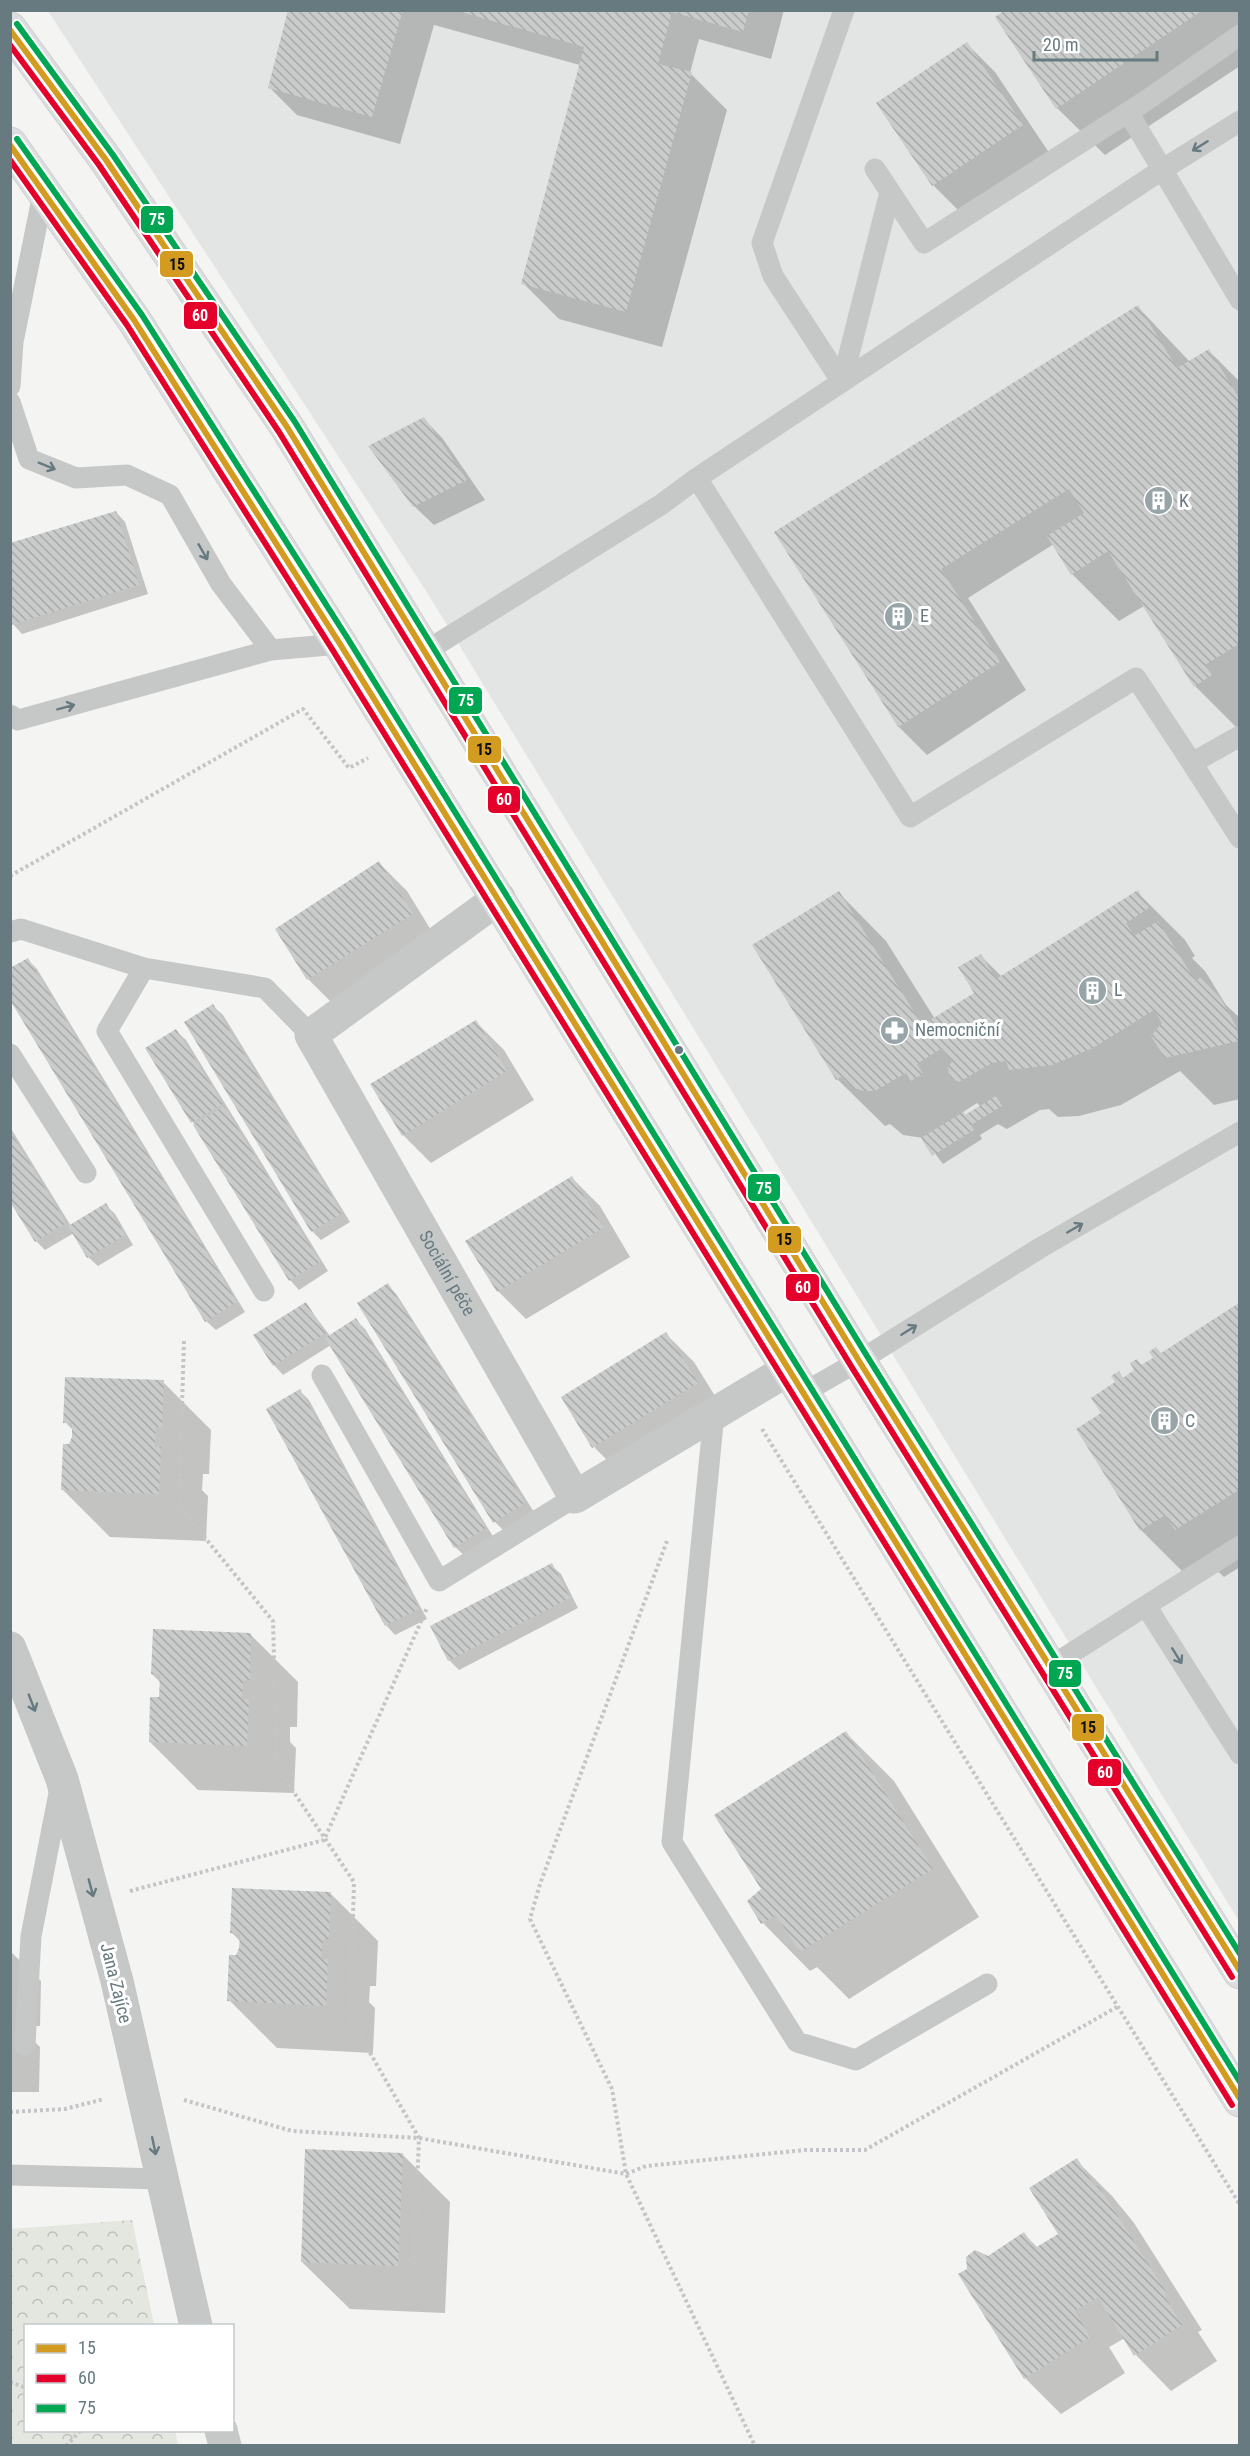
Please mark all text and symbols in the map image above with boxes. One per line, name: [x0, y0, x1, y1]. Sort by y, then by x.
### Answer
scale bar: [1034, 24, 1157, 62]
text: 20 m: [1043, 34, 1078, 55]
one-way arrow: [1192, 140, 1209, 152]
line badge: 75: [140, 205, 174, 234]
text: 75: [149, 210, 165, 229]
line badge: 15: [159, 250, 194, 278]
text: 15: [169, 255, 185, 274]
line badge: 60: [183, 301, 218, 330]
text: 60: [192, 306, 208, 325]
one-way arrow: [38, 461, 56, 472]
building icon: K: [1142, 485, 1174, 517]
place label: K: [1179, 490, 1189, 511]
one-way arrow: [197, 544, 209, 561]
building icon: E: [883, 600, 915, 632]
place label: E: [920, 605, 929, 626]
line badge: 75: [448, 686, 483, 715]
text: 75: [458, 691, 474, 710]
one-way arrow: [56, 700, 75, 712]
line badge: 15: [467, 735, 502, 764]
text: 15: [476, 740, 492, 759]
line badge: 60: [487, 785, 521, 814]
text: 60: [496, 790, 512, 809]
building icon: L: [1077, 974, 1109, 1006]
place label: L: [1114, 979, 1123, 1000]
pharmacy icon: Nemocniční: [878, 1014, 910, 1046]
place label: Nemocniční: [915, 1019, 1000, 1040]
unlabelled marker: [673, 1044, 685, 1056]
line badge: 75: [747, 1173, 781, 1202]
text: 75: [756, 1179, 772, 1198]
one-way arrow: [1066, 1222, 1083, 1234]
line badge: 15: [767, 1225, 802, 1254]
street label: Sociální péče: [415, 1227, 480, 1319]
text: 15: [776, 1230, 792, 1249]
line badge: 60: [785, 1273, 820, 1302]
text: 60: [795, 1278, 811, 1297]
one-way arrow: [900, 1324, 917, 1336]
building icon: C: [1148, 1405, 1180, 1437]
place label: C: [1185, 1410, 1195, 1431]
one-way arrow: [1171, 1647, 1183, 1664]
line badge: 75: [1048, 1659, 1082, 1688]
text: 75: [1057, 1664, 1073, 1683]
one-way arrow: [27, 1693, 38, 1711]
line badge: 15: [1071, 1713, 1105, 1742]
text: 15: [1080, 1718, 1096, 1737]
line badge: 60: [1087, 1758, 1122, 1787]
text: 60: [1097, 1763, 1113, 1782]
one-way arrow: [86, 1878, 97, 1897]
street label: Jana Zajíce: [96, 1941, 137, 2025]
one-way arrow: [149, 2136, 160, 2155]
legend: [24, 2324, 234, 2432]
text: 15: [78, 2337, 96, 2358]
text: 60: [78, 2367, 96, 2388]
text: 75: [78, 2397, 96, 2418]

